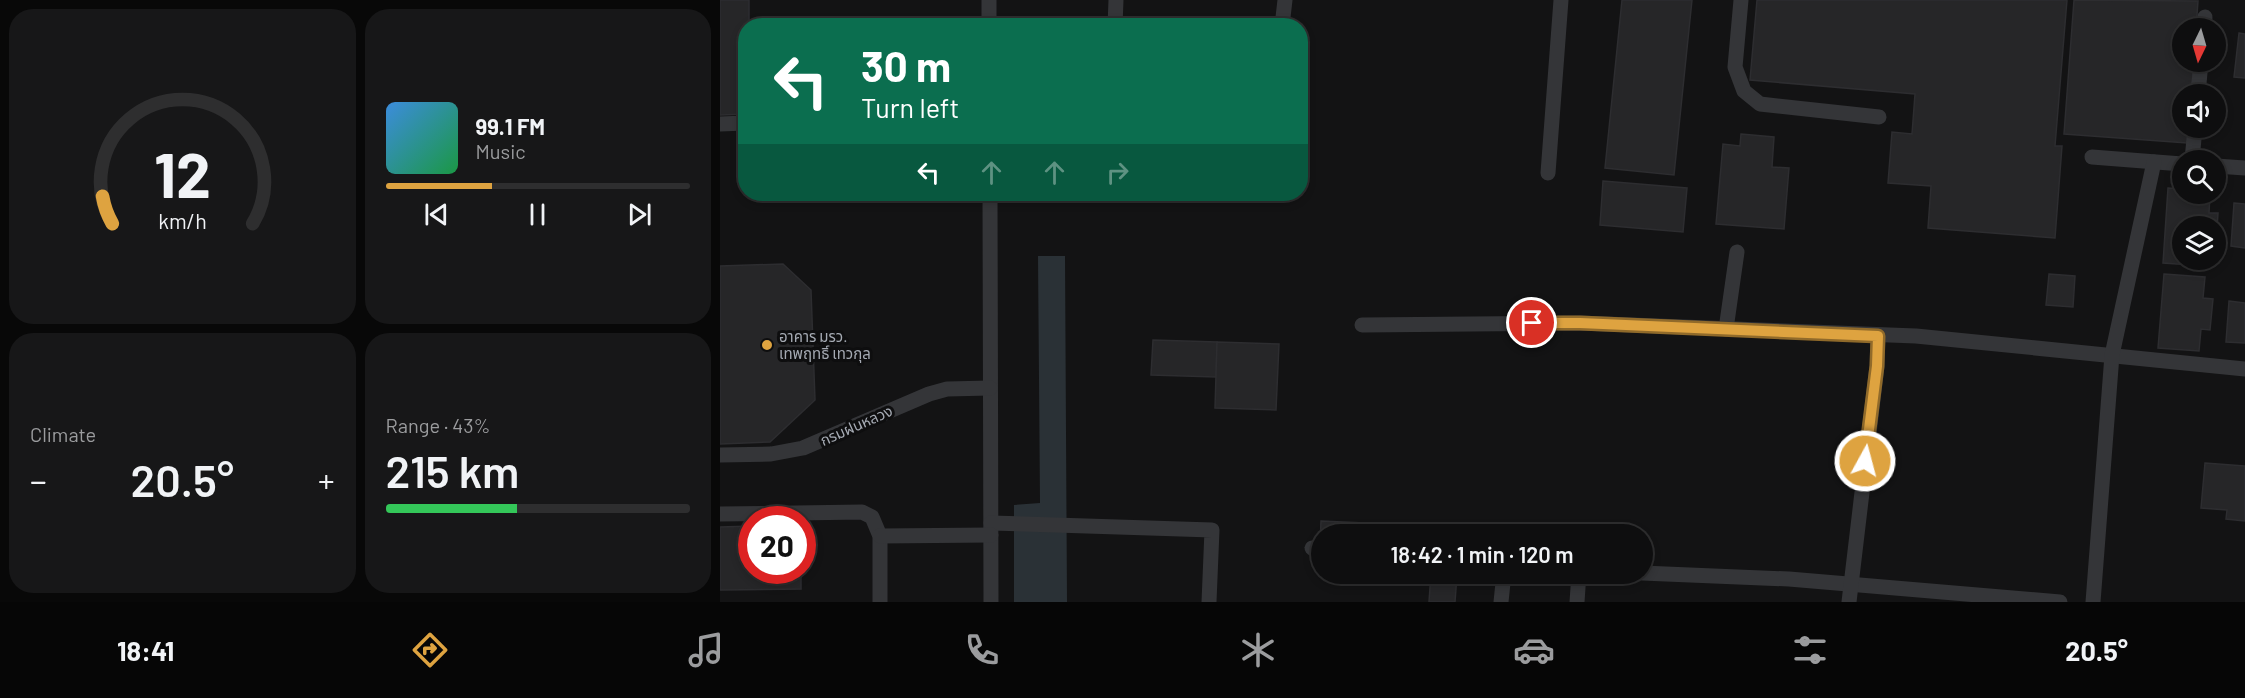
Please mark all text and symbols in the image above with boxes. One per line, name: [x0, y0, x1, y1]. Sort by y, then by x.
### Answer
north arrow: [2172, 18, 2226, 72]
map controls: [2172, 18, 2226, 270]
text: 30 m: [861, 40, 951, 90]
icon: left: [762, 42, 840, 120]
button: sound: [2172, 84, 2226, 138]
text: Turn left: [861, 91, 959, 123]
text: 99.1 FM: [476, 113, 545, 139]
text: 12: [154, 136, 211, 210]
text: Music: [476, 139, 526, 163]
button: search: [2172, 150, 2226, 204]
icon: left: [912, 156, 945, 189]
icon: ahead: [975, 156, 1008, 189]
icon: ahead: [1038, 156, 1071, 189]
icon: right: [1101, 156, 1134, 189]
icon: previous: [420, 198, 453, 231]
icon: pause: [521, 198, 554, 231]
icon: next: [623, 198, 656, 231]
text: km/h: [158, 208, 207, 233]
button: layers: [2172, 216, 2226, 270]
pin: [1506, 297, 1557, 348]
icon: arrive: [1515, 306, 1548, 339]
place label: อาคาร มรว. เทพฤทธิ์ เทวกุล: [779, 327, 871, 363]
marker: อาคาร มรว. เทพฤทธิ์ เทวกุล: [760, 338, 774, 352]
street label: กรมฝนหลวง: [817, 401, 895, 449]
text: Range · 43%: [386, 413, 491, 437]
text: Climate: [30, 422, 96, 446]
position arrow: [1833, 429, 1897, 493]
text: 215 km: [386, 443, 519, 497]
text: 20.5°: [130, 452, 234, 506]
text: −: [30, 460, 47, 500]
text: +: [318, 460, 334, 500]
speed limit sign: 20: [738, 506, 816, 584]
text: 18:42 · 1 min · 120 m: [1391, 541, 1573, 567]
icon: directions: [409, 629, 451, 671]
icon: music: [685, 629, 727, 671]
icon: phone: [961, 629, 1003, 671]
icon: climate: [1237, 629, 1279, 671]
icon: car: [1513, 629, 1555, 671]
icon: filters: [1789, 629, 1831, 671]
text: 18:41: [117, 634, 174, 666]
text: 20.5°: [2065, 634, 2128, 666]

